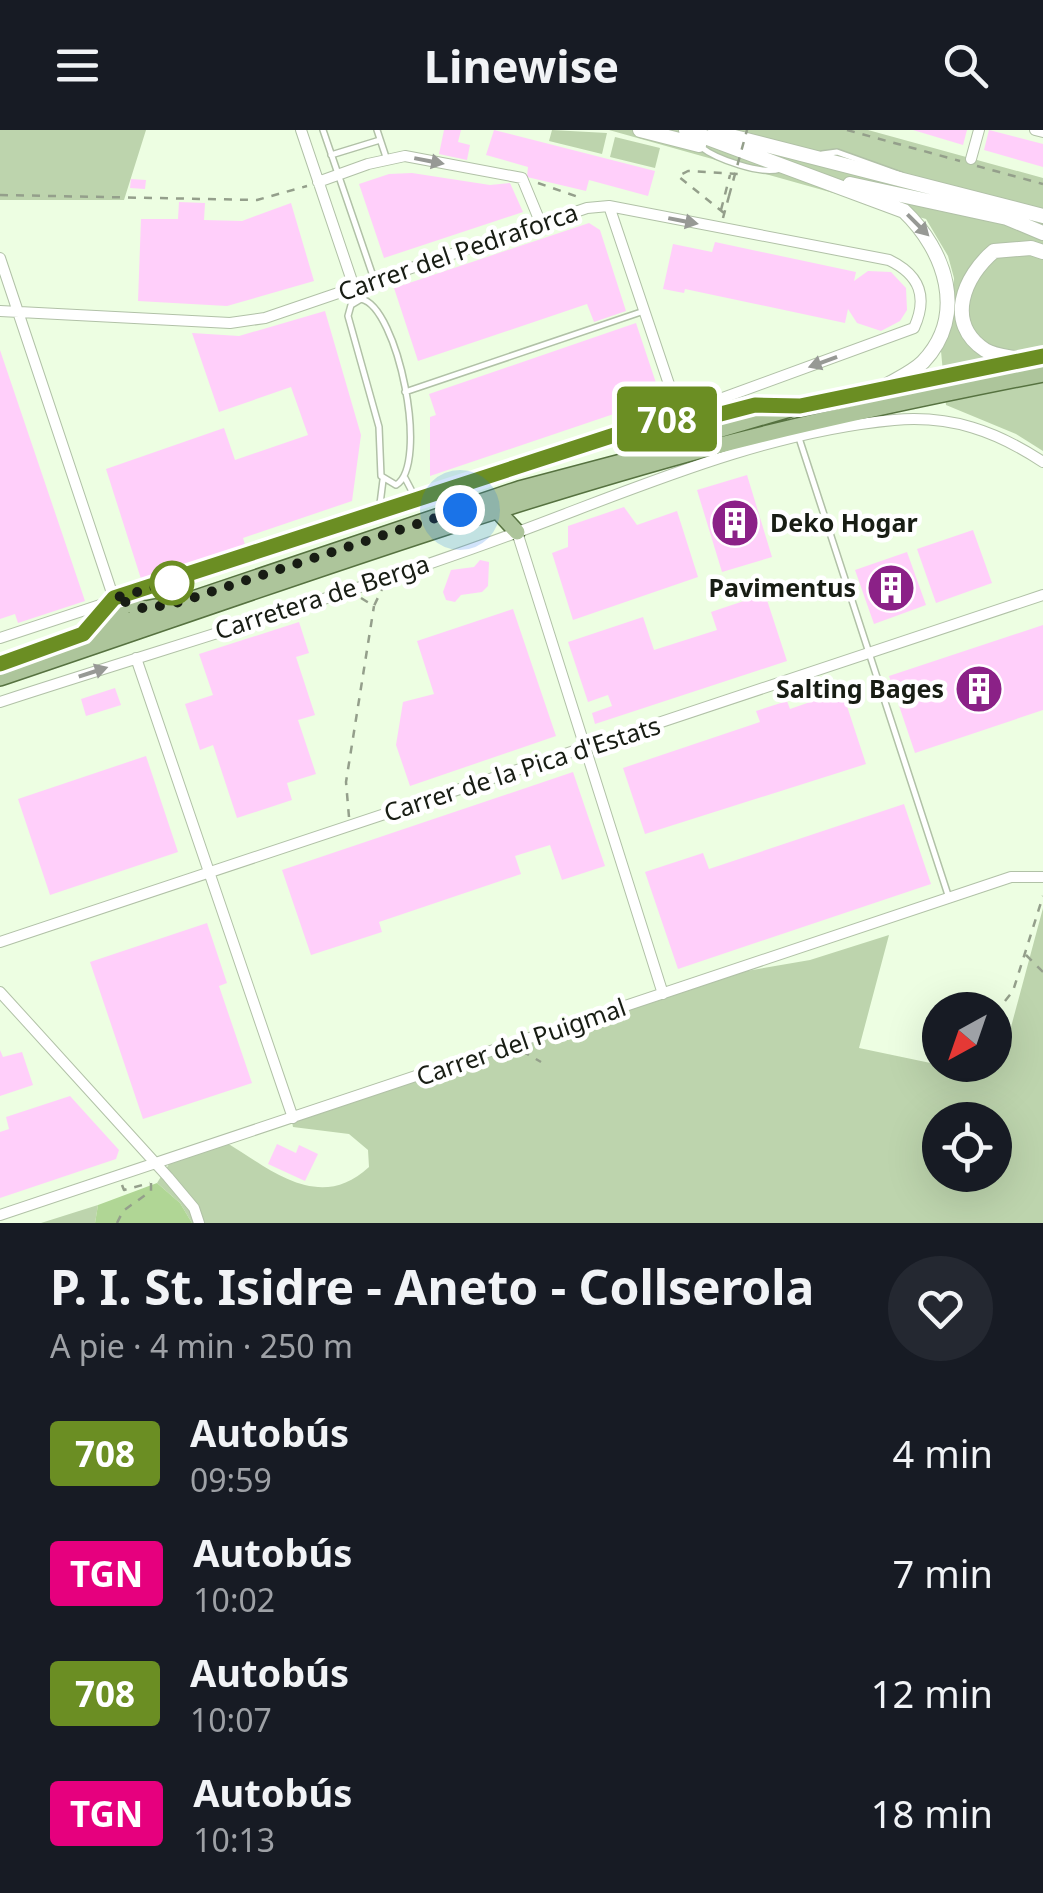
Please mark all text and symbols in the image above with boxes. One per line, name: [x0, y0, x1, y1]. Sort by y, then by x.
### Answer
text: Linewise: [424, 35, 619, 96]
icon: menu: [50, 38, 105, 93]
icon: search: [938, 38, 993, 93]
one-way arrow: [414, 154, 445, 169]
street label: Carrer del Pedraforca: [333, 194, 582, 308]
one-way arrow: [668, 213, 699, 229]
one-way arrow: [906, 213, 930, 236]
one-way arrow: [807, 355, 837, 370]
line badge: 708: [610, 386, 724, 452]
text: 708: [637, 396, 697, 443]
your location: [435, 485, 485, 535]
building icon: Deko Hogar: [709, 497, 761, 549]
place label: Deko Hogar: [770, 505, 918, 539]
street label: Carretera de Berga: [210, 545, 433, 647]
unlabelled marker: [151, 562, 193, 604]
building icon: Pavimentus: [865, 562, 917, 614]
place label: Pavimentus: [709, 570, 856, 604]
building icon: Salting Bages: [953, 663, 1005, 715]
one-way arrow: [78, 664, 109, 679]
place label: Salting Bages: [776, 671, 944, 705]
street label: Carrer de la Pica d'Estats: [379, 707, 664, 829]
street label: Carrer del Puigmal: [411, 989, 630, 1093]
north arrow: [922, 992, 1012, 1082]
map controls: [922, 992, 1012, 1192]
button: locate: [922, 1102, 1012, 1192]
text: P. I. St. Isidre - Aneto - Collserola: [50, 1254, 814, 1319]
button: heart: [888, 1256, 993, 1361]
text: A pie · 4 min · 250 m: [50, 1324, 353, 1367]
text: Autobús: [190, 1406, 349, 1458]
text: 4 min: [893, 1427, 993, 1479]
text: 708: [75, 1430, 135, 1477]
text: 09:59: [190, 1458, 272, 1501]
text: Autobús: [193, 1526, 352, 1578]
text: 7 min: [893, 1547, 993, 1599]
text: TGN: [70, 1550, 143, 1597]
text: 10:02: [193, 1578, 275, 1621]
text: Autobús: [190, 1646, 349, 1698]
text: 12 min: [871, 1667, 993, 1719]
text: 708: [75, 1670, 135, 1717]
text: 10:07: [190, 1698, 272, 1741]
text: Autobús: [193, 1766, 352, 1818]
text: 18 min: [871, 1787, 993, 1839]
text: TGN: [70, 1790, 143, 1837]
text: 10:13: [193, 1818, 275, 1861]

